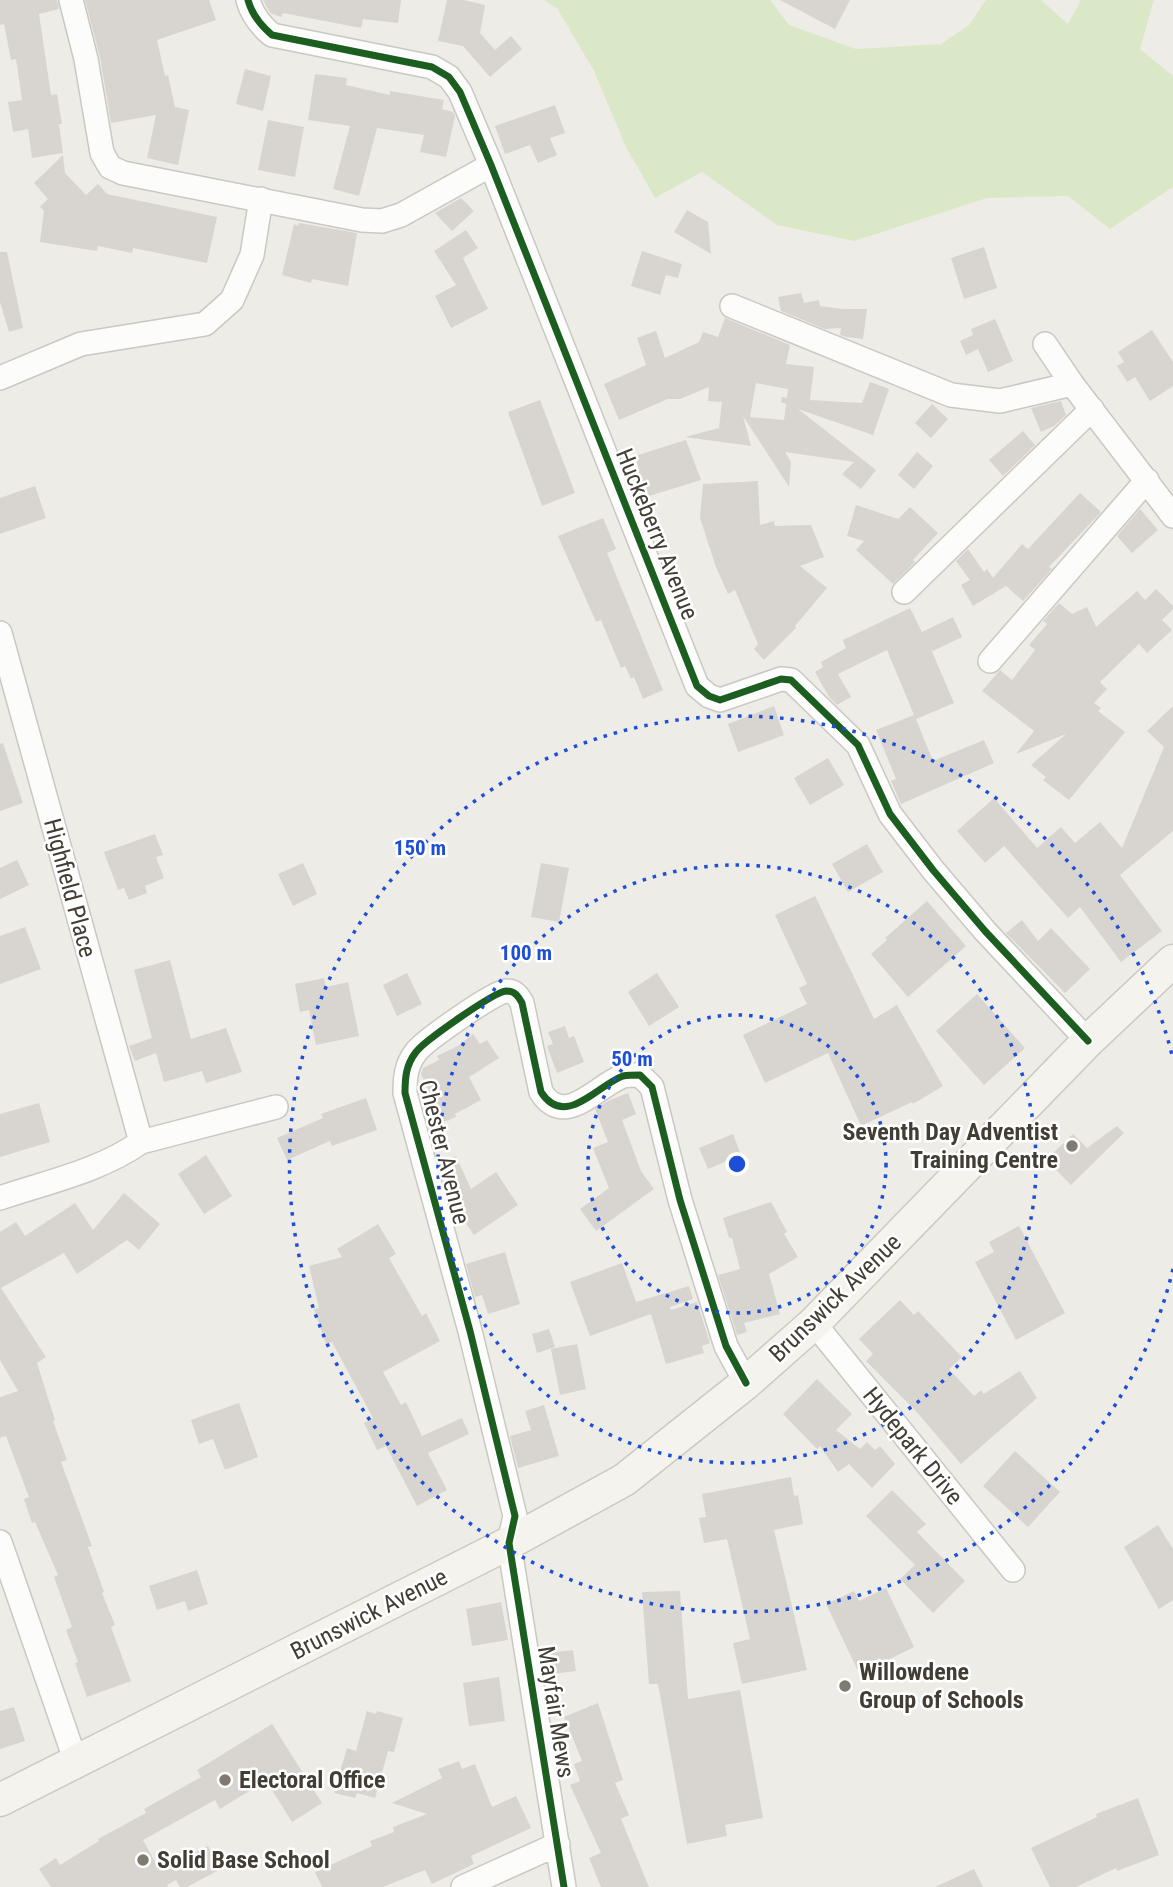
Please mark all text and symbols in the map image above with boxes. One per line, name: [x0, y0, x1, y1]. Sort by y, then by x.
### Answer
street label: Huckeberry Avenue: [610, 444, 704, 624]
street label: Highfield Place: [38, 816, 102, 960]
text: 150 m: [394, 836, 446, 860]
text: 100 m: [500, 941, 552, 965]
text: 50 m: [611, 1047, 653, 1071]
street label: Chester Avenue: [413, 1077, 475, 1227]
place label: Seventh Day Adventist Training Centre: [842, 1118, 1058, 1174]
marker: Seventh Day Adventist Training Centre: [1064, 1138, 1080, 1154]
centre of rings: [725, 1152, 749, 1176]
street label: Brunswick Avenue: [763, 1228, 907, 1368]
street label: Hydepark Drive: [857, 1382, 969, 1510]
street label: Brunswick Avenue: [286, 1562, 452, 1666]
street label: Mayfair Mews: [532, 1644, 580, 1780]
place label: Willowdene Group of Schools: [859, 1658, 1024, 1714]
marker: Willowdene Group of Schools: [837, 1678, 853, 1694]
place label: Electoral Office: [239, 1766, 385, 1794]
marker: Electoral Office: [217, 1772, 233, 1788]
place label: Solid Base School: [157, 1846, 330, 1874]
marker: Solid Base School: [135, 1852, 151, 1868]

